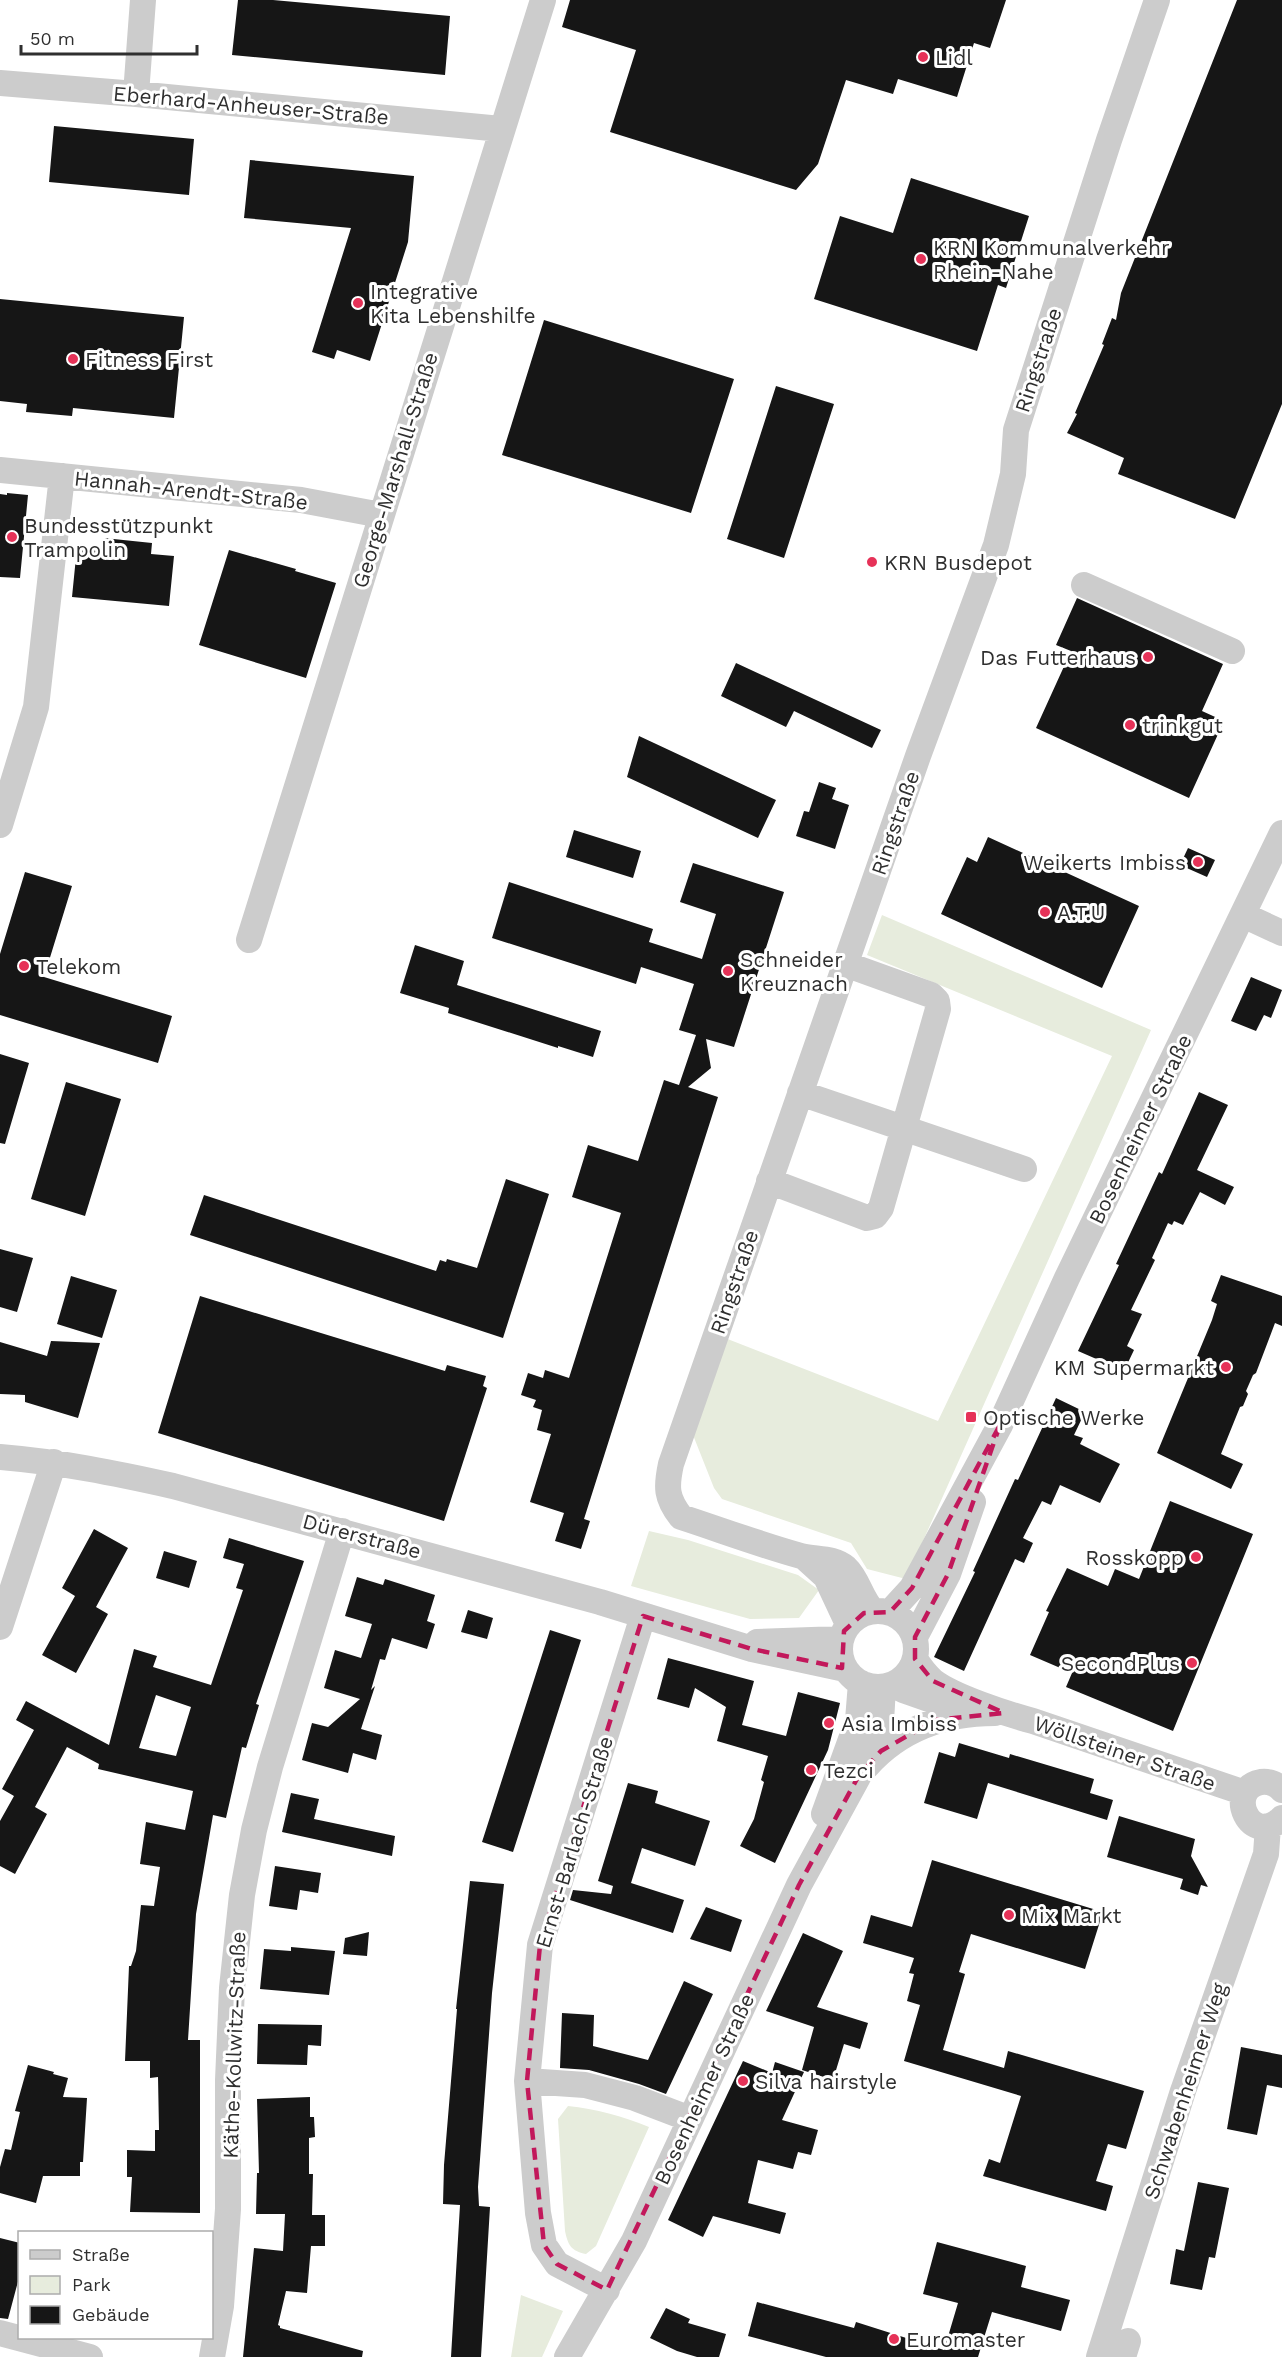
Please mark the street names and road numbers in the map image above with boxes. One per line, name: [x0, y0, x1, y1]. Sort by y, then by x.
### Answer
street label: Eberhard-Anheuser-Straße: [112, 80, 390, 130]
street label: Ringstraße: [1009, 304, 1067, 416]
street label: George-Marshall-Straße: [347, 349, 443, 591]
street label: Hannah-Arendt-Straße: [73, 465, 309, 515]
street label: Ringstraße: [865, 768, 925, 878]
street label: Bosenheimer Straße: [1083, 1030, 1197, 1228]
street label: Ringstraße: [704, 1227, 764, 1337]
street label: Dürerstraße: [300, 1508, 424, 1564]
street label: Wöllsteiner Straße: [1031, 1710, 1219, 1796]
street label: Ernst-Barlach-Straße: [530, 1733, 618, 1951]
street label: Käthe-Kollwitz-Straße: [218, 1931, 250, 2159]
street label: Schwabenheimer Weg: [1138, 1979, 1232, 2202]
street label: Bosenheimer Straße: [649, 1989, 759, 2189]

